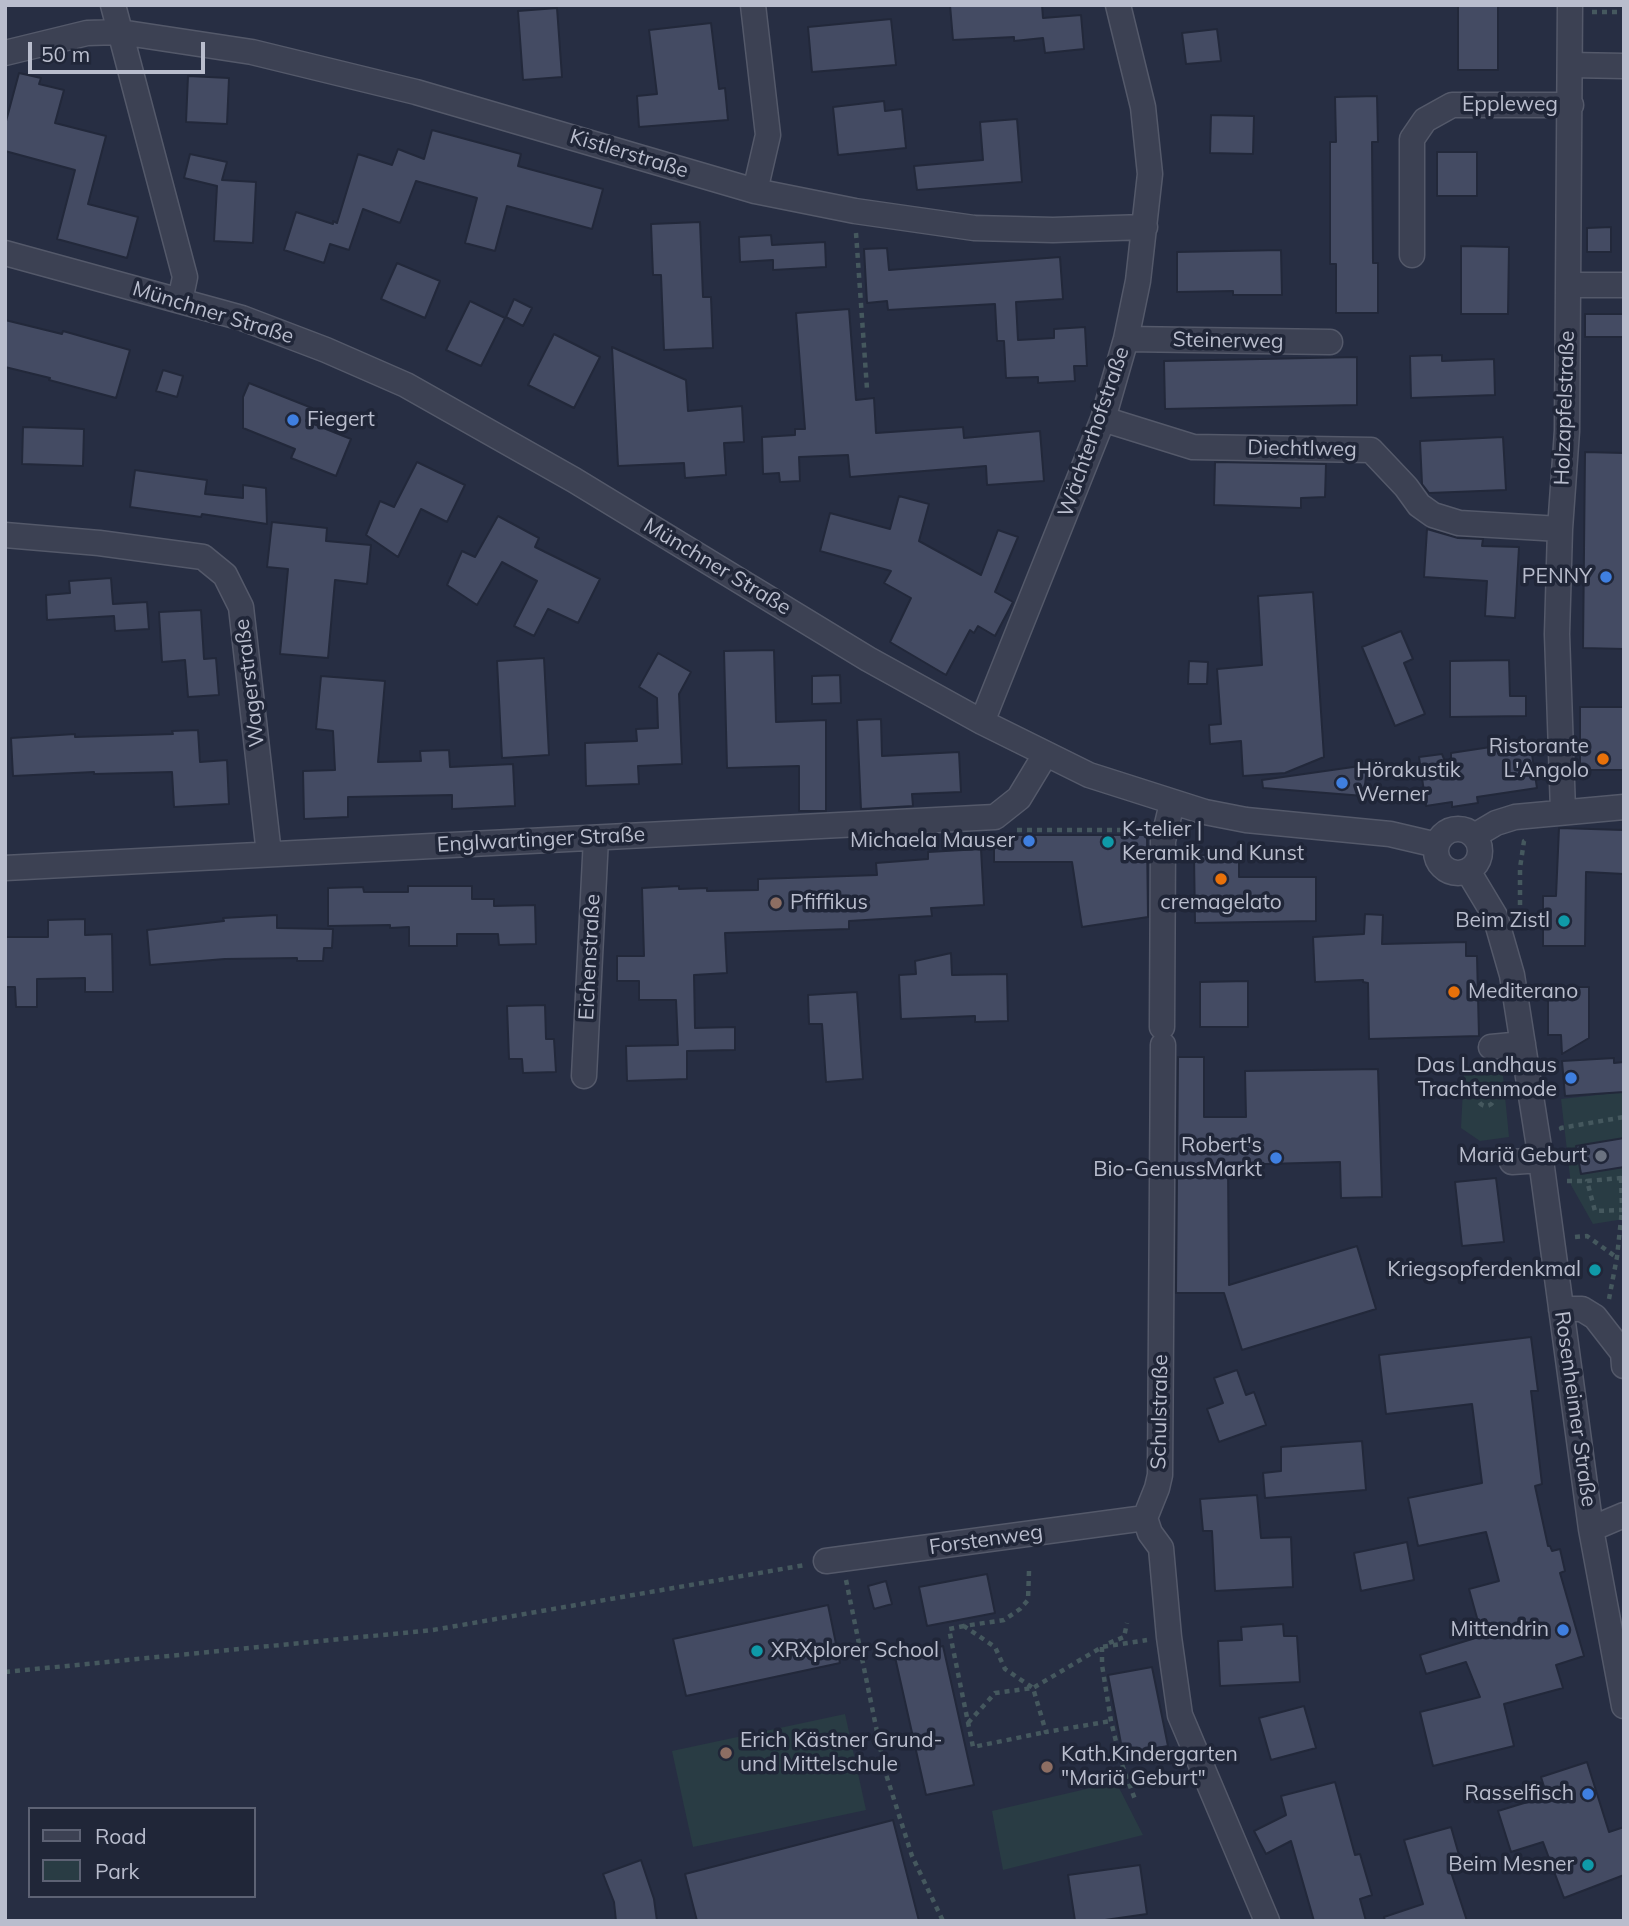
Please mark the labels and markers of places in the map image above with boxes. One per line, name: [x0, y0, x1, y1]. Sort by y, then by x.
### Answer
place label: Fiegert: [307, 407, 375, 433]
marker: Fiegert: [285, 412, 301, 428]
place label: PENNY: [1522, 564, 1592, 590]
marker: PENNY: [1598, 569, 1614, 585]
place label: Ristorante L'Angolo: [1489, 734, 1589, 784]
marker: Ristorante L'Angolo: [1595, 751, 1611, 767]
place label: Hörakustik Werner: [1356, 758, 1461, 808]
marker: Hörakustik Werner: [1334, 775, 1350, 791]
place label: K-telier | Keramik und Kunst: [1122, 817, 1304, 867]
place label: Michaela Mauser: [850, 828, 1015, 854]
marker: Michaela Mauser: [1021, 833, 1037, 849]
marker: K-telier | Keramik und Kunst: [1100, 834, 1116, 850]
marker: cremagelato: [1213, 871, 1229, 887]
place label: Pfiffikus: [790, 890, 868, 916]
place label: cremagelato: [1160, 890, 1282, 916]
marker: Pfiffikus: [768, 895, 784, 911]
place label: Beim Zistl: [1455, 908, 1550, 934]
marker: Beim Zistl: [1556, 913, 1572, 929]
place label: Mediterano: [1468, 979, 1578, 1005]
marker: Mediterano: [1446, 984, 1462, 1000]
place label: Das Landhaus Trachtenmode: [1416, 1053, 1557, 1103]
marker: Das Landhaus Trachtenmode: [1563, 1070, 1579, 1086]
place label: Robert's Bio-GenussMarkt: [1093, 1133, 1262, 1183]
place label: Mariä Geburt: [1459, 1143, 1587, 1169]
marker: Mariä Geburt: [1593, 1148, 1609, 1164]
marker: Robert's Bio-GenussMarkt: [1268, 1150, 1284, 1166]
place label: Kriegsopferdenkmal: [1387, 1257, 1581, 1283]
marker: Kriegsopferdenkmal: [1587, 1262, 1603, 1278]
place label: Mittendrin: [1450, 1617, 1549, 1643]
marker: Mittendrin: [1555, 1622, 1571, 1638]
place label: XRXplorer School: [771, 1638, 939, 1664]
marker: XRXplorer School: [749, 1643, 765, 1659]
place label: Erich Kästner Grund- und Mittelschule: [740, 1728, 943, 1778]
place label: Kath.Kindergarten "Mariä Geburt": [1061, 1742, 1238, 1792]
marker: Erich Kästner Grund- und Mittelschule: [718, 1745, 734, 1761]
marker: Kath.Kindergarten "Mariä Geburt": [1039, 1759, 1055, 1775]
place label: Rasselfisch: [1464, 1781, 1574, 1807]
marker: Rasselfisch: [1580, 1786, 1596, 1802]
place label: Beim Mesner: [1448, 1852, 1574, 1878]
marker: Beim Mesner: [1580, 1857, 1596, 1873]

